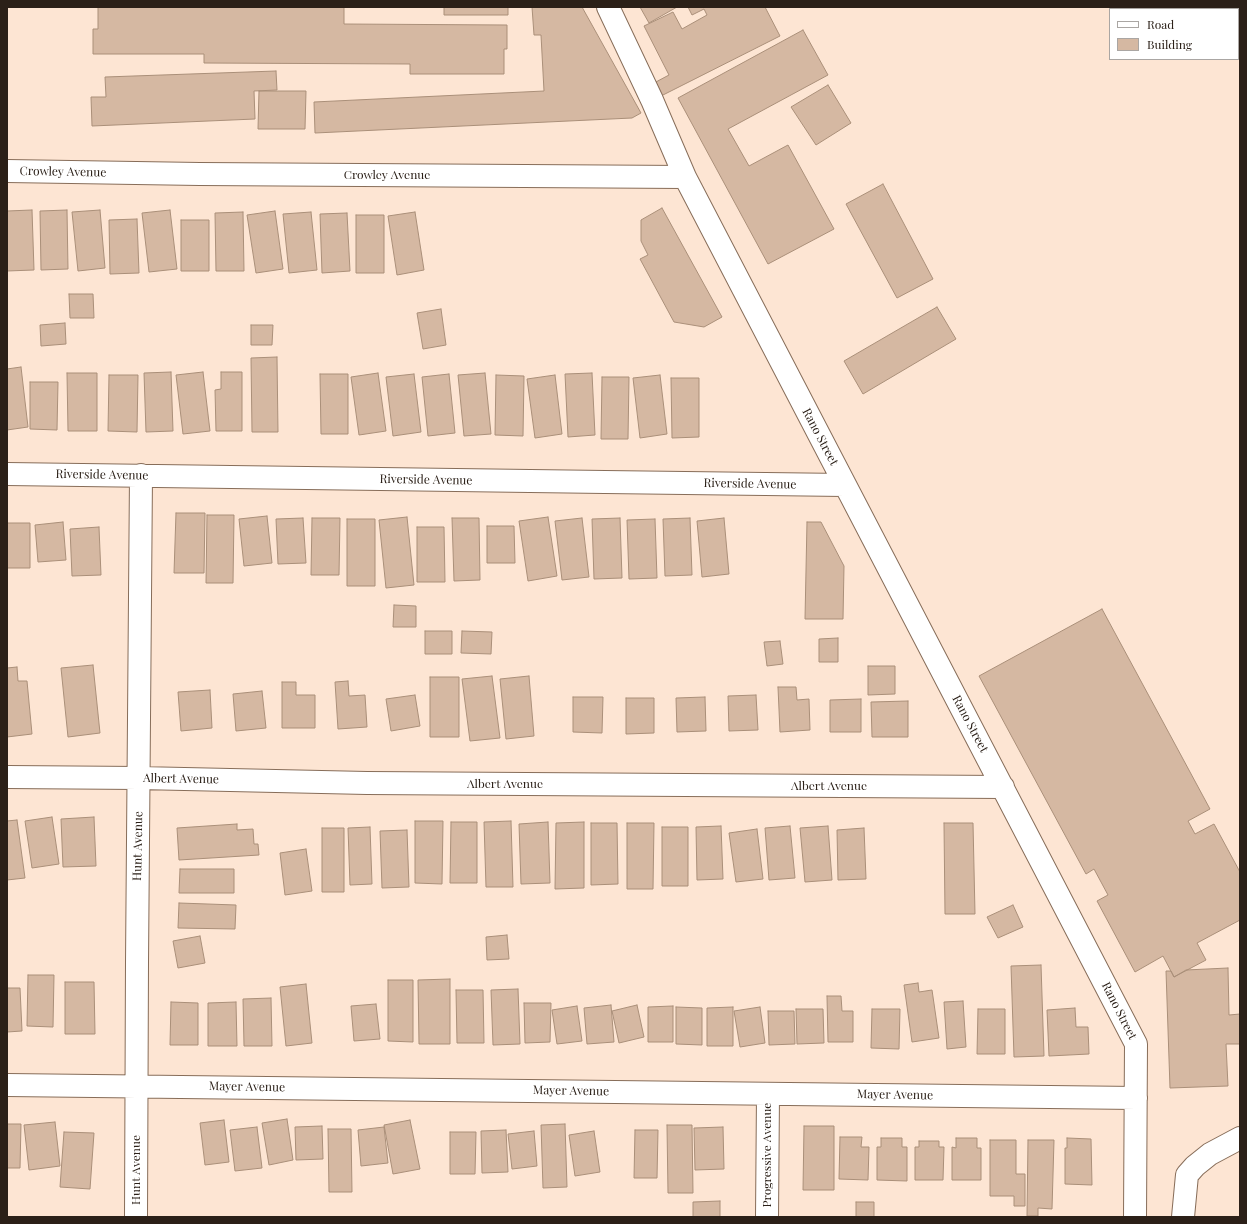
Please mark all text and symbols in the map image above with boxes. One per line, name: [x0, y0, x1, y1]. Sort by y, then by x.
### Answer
legend: [1109, 8, 1239, 60]
text: Road: [1147, 16, 1174, 32]
text: Building: [1147, 36, 1192, 52]
street label: Crowley Avenue: [20, 164, 106, 180]
street label: Crowley Avenue: [344, 168, 430, 182]
street label: Rano Street: [799, 406, 841, 468]
street label: Riverside Avenue: [55, 467, 149, 483]
street label: Riverside Avenue: [379, 472, 473, 488]
street label: Riverside Avenue: [703, 476, 797, 492]
street label: Rano Street: [949, 693, 991, 755]
street label: Albert Avenue: [143, 771, 219, 787]
street label: Albert Avenue: [467, 777, 543, 791]
street label: Albert Avenue: [791, 779, 867, 793]
street label: Hunt Avenue: [130, 811, 146, 881]
street label: Rano Street: [1098, 980, 1140, 1042]
street label: Mayer Avenue: [209, 1079, 285, 1095]
street label: Mayer Avenue: [533, 1083, 609, 1099]
street label: Mayer Avenue: [857, 1087, 933, 1103]
street label: Progressive Avenue: [760, 1103, 774, 1207]
street label: Hunt Avenue: [129, 1135, 143, 1205]

